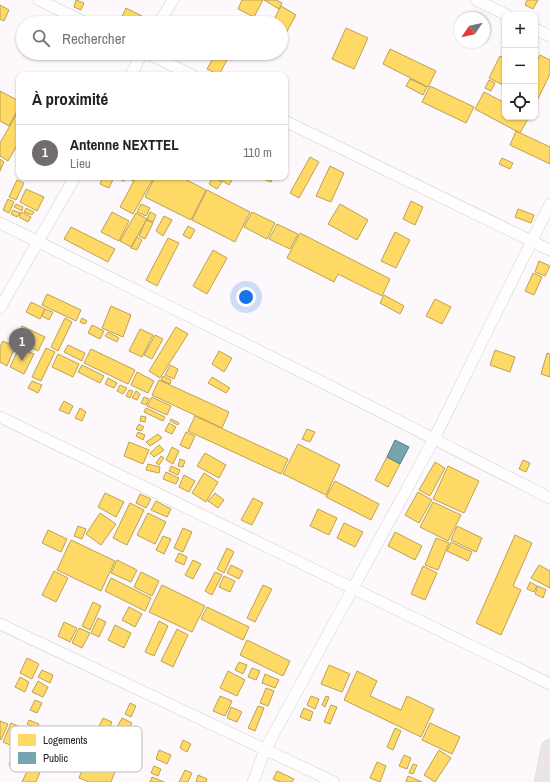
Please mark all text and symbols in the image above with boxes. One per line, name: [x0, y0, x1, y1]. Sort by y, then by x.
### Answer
north arrow: [454, 12, 490, 48]
map controls: [502, 12, 538, 120]
button: +: [502, 12, 538, 48]
search box: [16, 16, 288, 60]
icon: search: [30, 27, 52, 49]
text: Rechercher: [62, 28, 126, 49]
button: −: [502, 48, 538, 84]
button: locate: [502, 84, 538, 120]
text: À proximité: [32, 87, 108, 110]
text: Antenne NEXTTEL: [70, 134, 179, 155]
text: 1: [42, 144, 48, 161]
text: 110 m: [243, 144, 272, 161]
text: Lieu: [70, 155, 91, 172]
your location: [236, 287, 256, 307]
pin: 1: [9, 328, 35, 361]
legend: [10, 726, 142, 772]
text: Logements: [43, 733, 88, 747]
text: Public: [43, 751, 69, 765]

